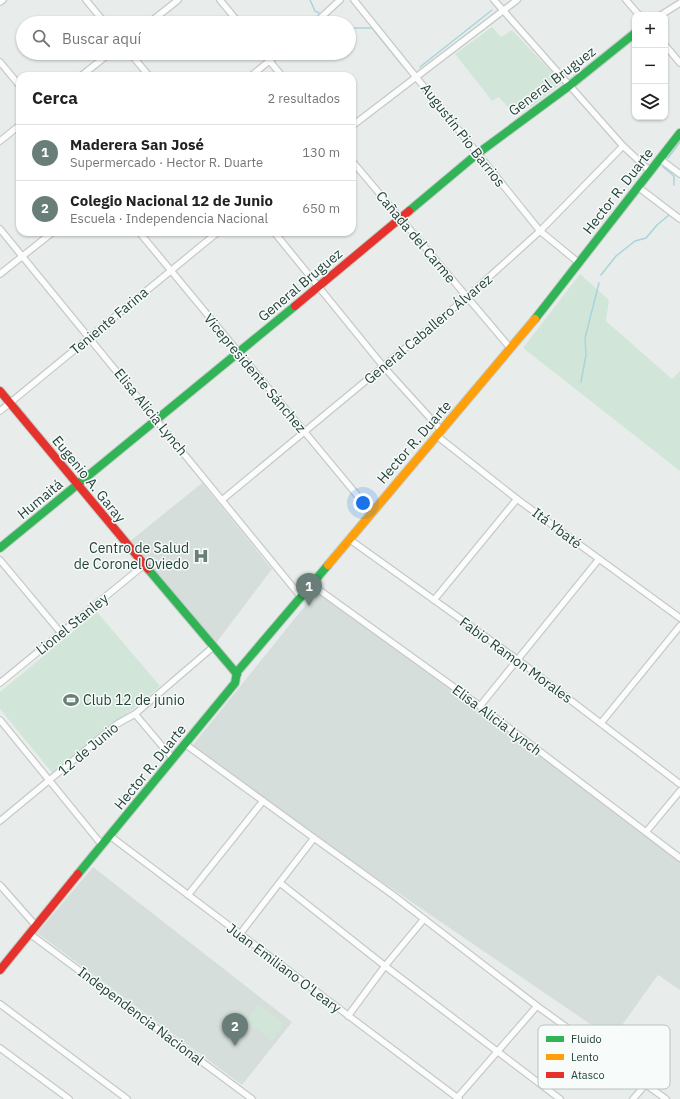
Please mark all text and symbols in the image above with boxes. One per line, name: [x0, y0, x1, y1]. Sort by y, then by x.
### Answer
map controls: [632, 12, 668, 120]
button: +: [632, 12, 668, 48]
search box: [16, 16, 356, 60]
icon: search: [30, 27, 52, 49]
text: Buscar aquí: [62, 29, 141, 48]
street label: General Bruguez: [505, 42, 599, 120]
button: −: [632, 48, 668, 84]
street label: Augustín Pio Barrios: [417, 80, 509, 191]
button: layers: [632, 84, 668, 120]
text: Cerca: [32, 87, 78, 109]
text: 2 resultados: [267, 90, 340, 107]
text: Maderera San José: [70, 135, 204, 154]
text: 1: [41, 144, 49, 161]
text: 130 m: [302, 144, 340, 161]
street label: Hector R. Duarte: [579, 144, 657, 238]
text: Supermercado · Hector R. Duarte: [70, 154, 263, 171]
street label: Cañada del Carme: [372, 187, 460, 287]
text: Colegio Nacional 12 de Junio: [70, 191, 273, 210]
text: 2: [41, 200, 49, 217]
text: 650 m: [302, 200, 340, 217]
text: Escuela · Independencia Nacional: [70, 210, 268, 227]
street label: General Bruguez: [254, 244, 346, 325]
street label: General Caballero Álvarez: [360, 269, 496, 388]
street label: Teniente Farina: [66, 283, 152, 359]
street label: Vicepresidente Sánchez: [200, 310, 310, 437]
street label: Elisa Alicia Lynch: [110, 365, 192, 459]
street label: Hector R. Duarte: [373, 396, 455, 487]
street label: Eugenio A. Garay: [48, 432, 130, 526]
street label: Humaitá: [14, 475, 67, 523]
your location: [353, 493, 373, 513]
street label: Itá Ybaté: [529, 503, 586, 553]
place label: Centro de Salud de Coronel Oviedo: [74, 539, 189, 573]
hospital icon: Centro de Salud de Coronel Oviedo: [192, 547, 210, 565]
pin: 1: [296, 573, 322, 606]
street label: Lionel Stanley: [32, 589, 112, 659]
street label: Fabio Ramon Morales: [456, 613, 576, 707]
street label: Elisa Alicia Lynch: [449, 681, 545, 759]
sports icon: Club 12 de junio: [62, 691, 80, 709]
place label: Club 12 de junio: [83, 691, 185, 709]
street label: 12 de Junio: [54, 718, 122, 780]
street label: Hector R. Duarte: [110, 721, 190, 813]
street label: Juan Emiliano O'Leary: [223, 919, 345, 1017]
street label: Independencia Nacional: [74, 963, 208, 1069]
pin: 2: [222, 1013, 248, 1046]
legend: [538, 1025, 670, 1089]
text: Fluido: [571, 1032, 602, 1046]
text: Lento: [571, 1050, 599, 1064]
text: Atasco: [571, 1068, 605, 1082]

